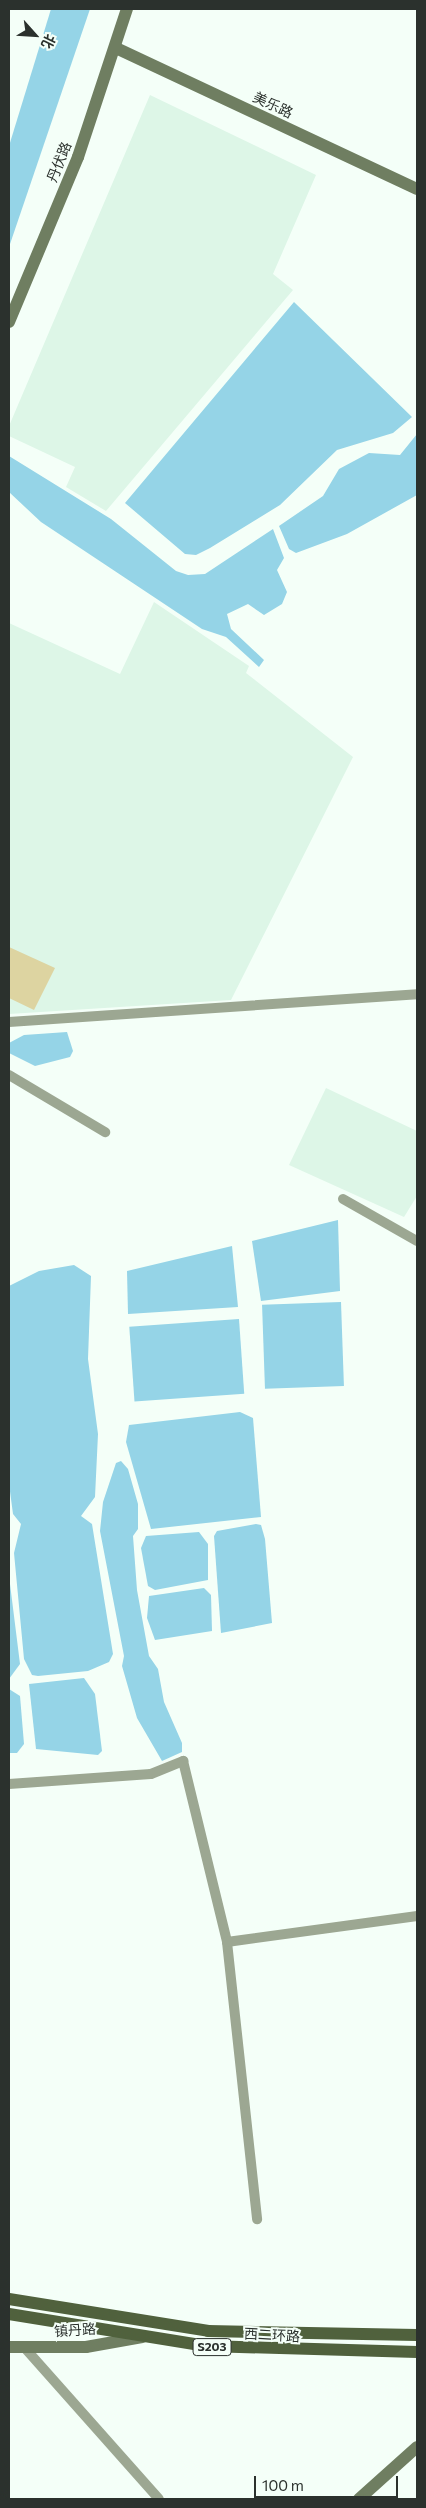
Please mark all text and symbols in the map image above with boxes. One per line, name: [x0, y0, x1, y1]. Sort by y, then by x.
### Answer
north arrow: [10, 10, 60, 60]
text: 北: [38, 32, 60, 52]
street label: 美乐路: [250, 89, 296, 121]
street label: 丹伏路: [43, 139, 75, 185]
street label: 镇丹路: [53, 2320, 97, 2340]
street label: 西二环路: [244, 2325, 300, 2345]
road number: S203: [192, 2338, 232, 2356]
scale bar: [256, 2466, 400, 2498]
text: 100 m: [262, 2476, 304, 2494]

